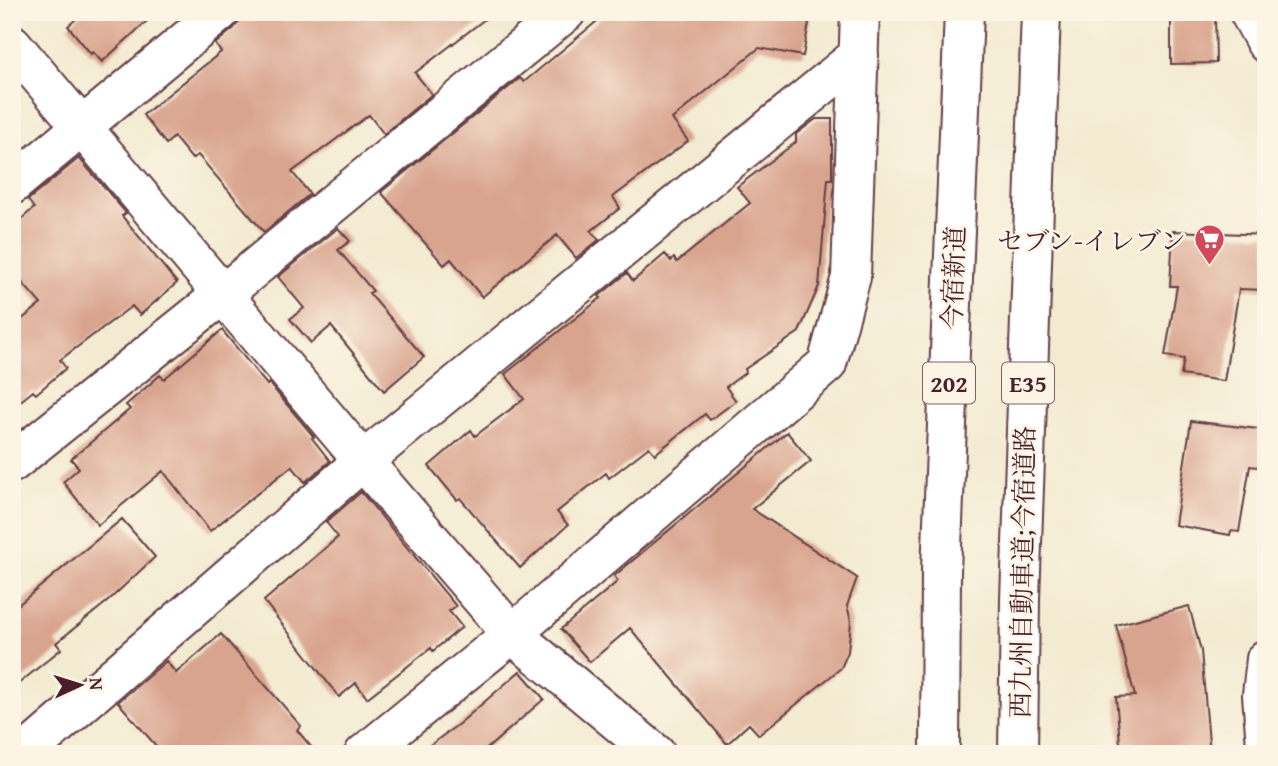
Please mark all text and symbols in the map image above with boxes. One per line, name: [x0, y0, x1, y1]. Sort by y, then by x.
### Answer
place label: セブン-イレブン: [997, 221, 1186, 260]
supermarket icon: セブン-イレブン: [1192, 223, 1226, 267]
street label: 今宿新道: [932, 225, 974, 331]
road number: 202: [923, 362, 975, 404]
road number: E35: [1002, 362, 1054, 404]
street label: 西九州自動車道;今宿道路: [1000, 426, 1044, 718]
north arrow: [46, 650, 116, 720]
text: N: [83, 677, 111, 691]

